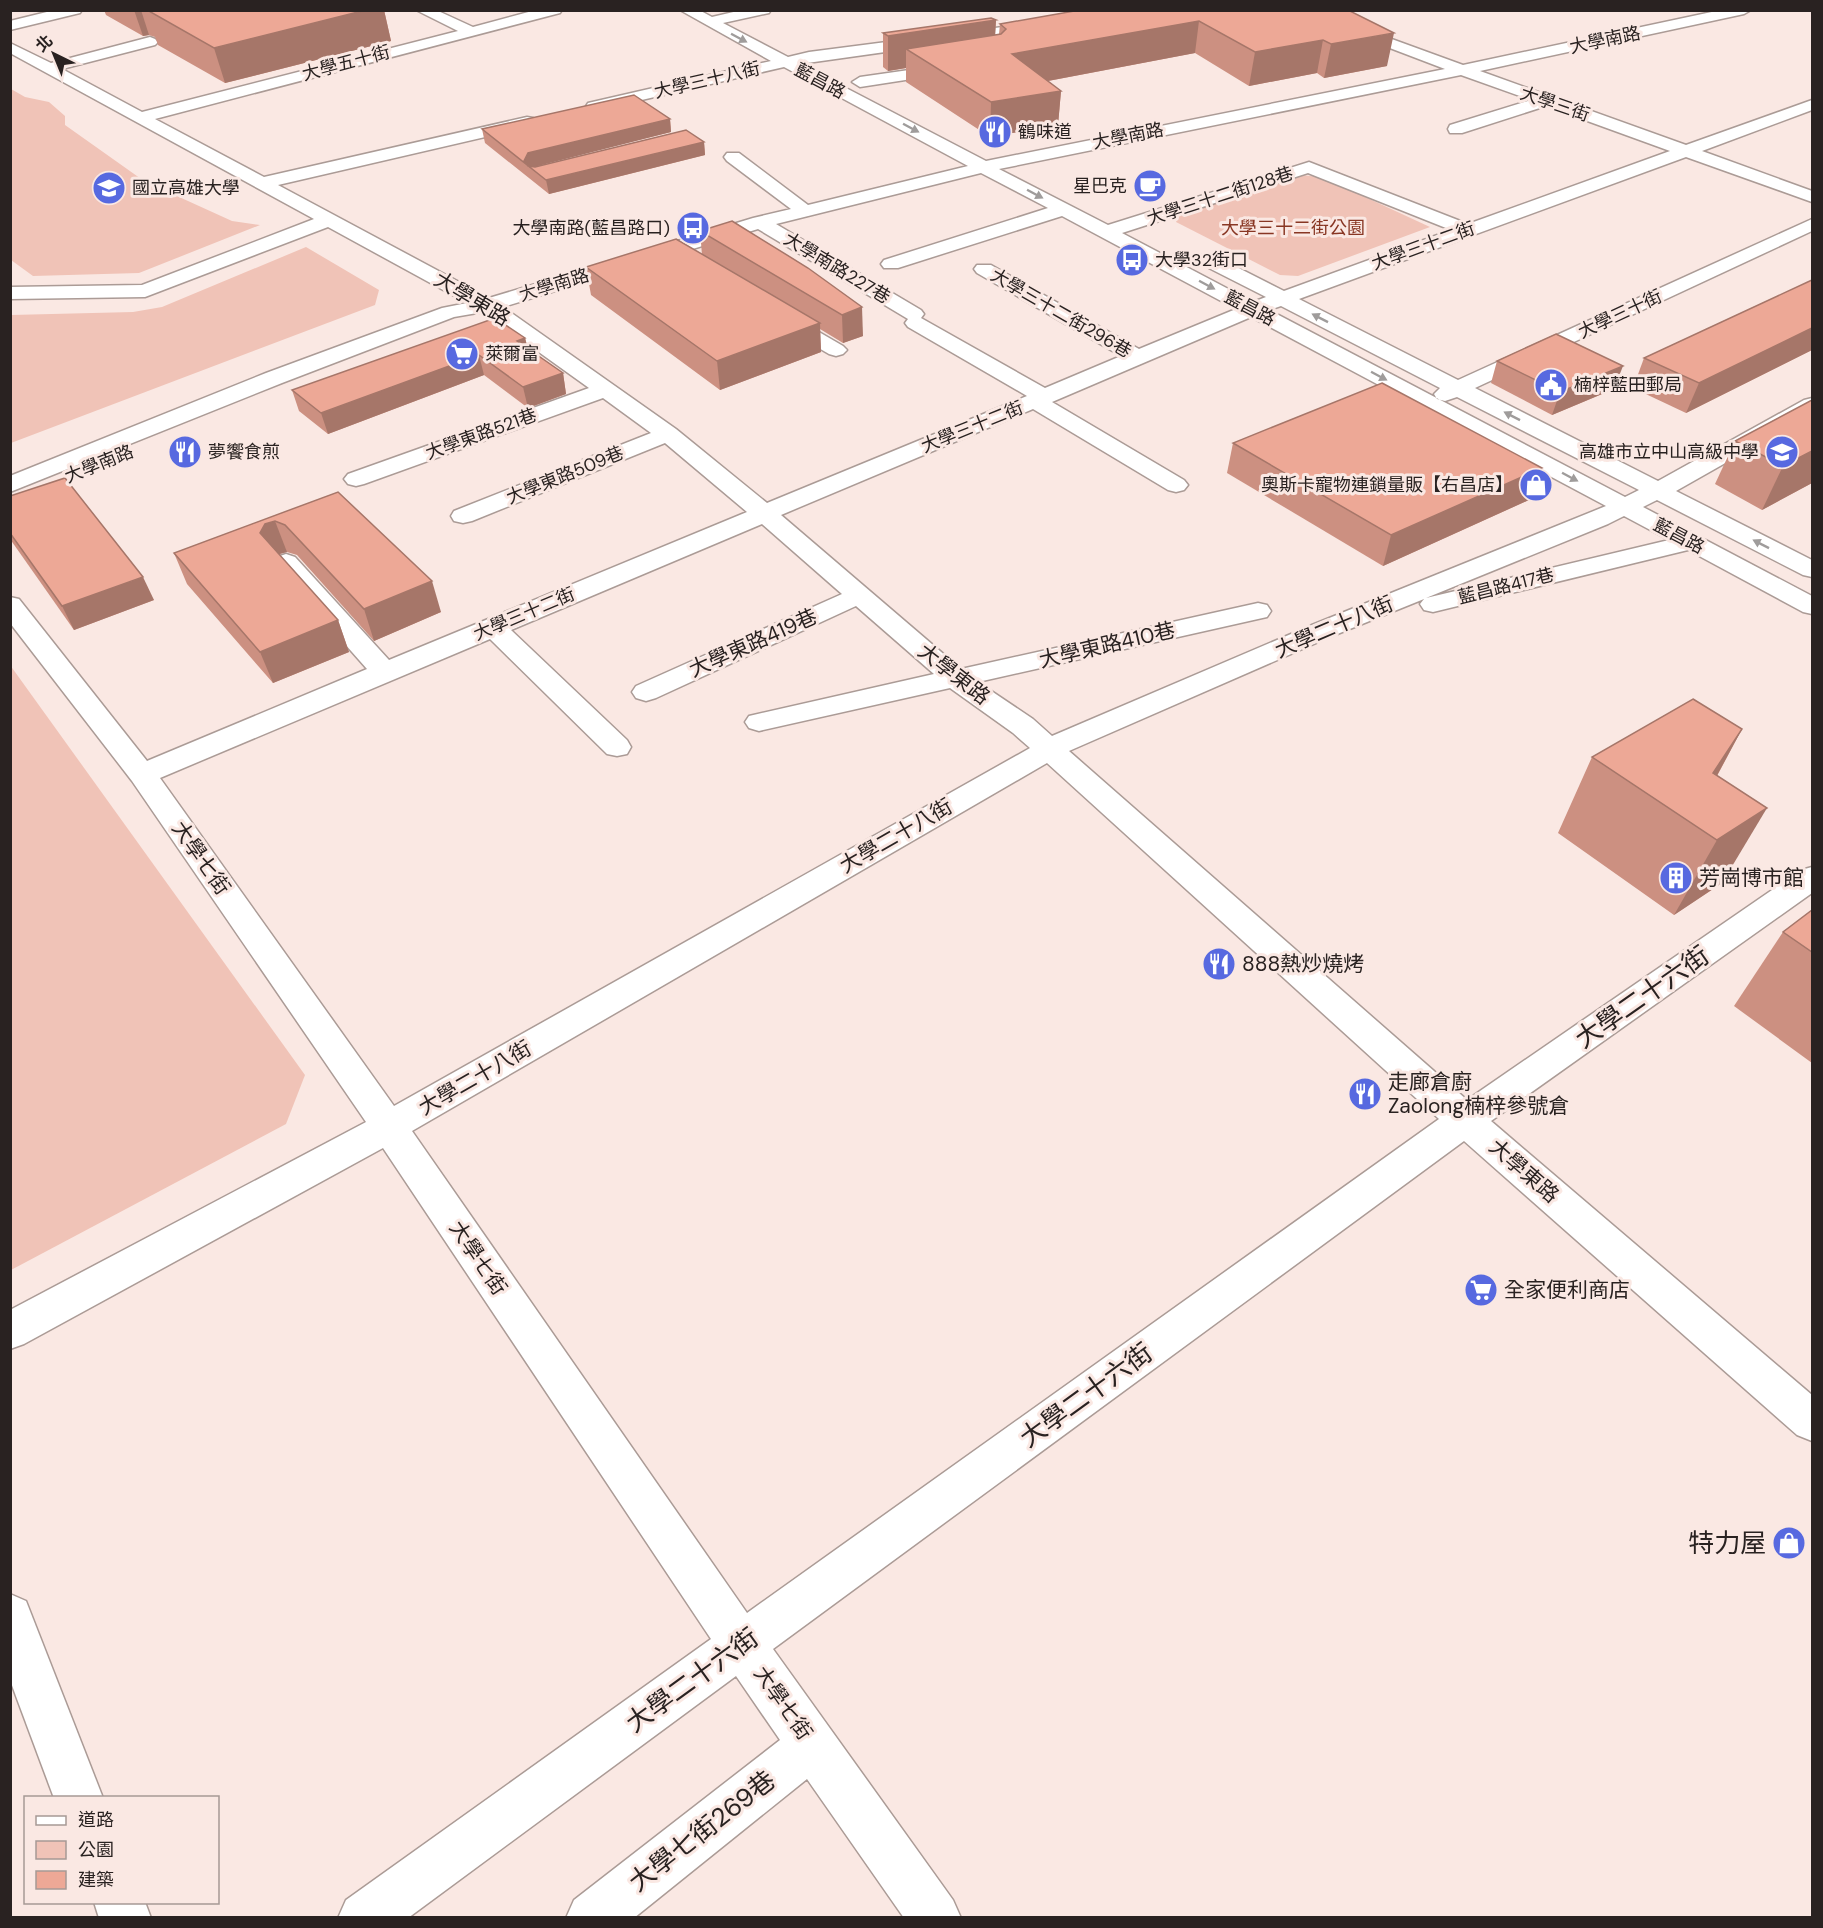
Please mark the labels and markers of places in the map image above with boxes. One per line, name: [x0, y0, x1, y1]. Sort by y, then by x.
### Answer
restaurant icon: 鶴味道: [977, 114, 1013, 150]
place label: 鶴味道: [1018, 120, 1072, 144]
cafe icon: 星巴克: [1132, 168, 1168, 204]
school or university icon: 國立高雄大學: [91, 170, 127, 206]
place label: 星巴克: [1073, 174, 1127, 198]
place label: 國立高雄大學: [132, 176, 240, 200]
bus stop icon: 大學南路(藍昌路口): [675, 210, 711, 246]
place label: 大學南路(藍昌路口): [513, 216, 670, 240]
bus stop icon: 大學32街口: [1114, 242, 1150, 278]
place label: 大學32街口: [1155, 248, 1248, 272]
supermarket icon: 萊爾富: [444, 336, 480, 372]
place label: 萊爾富: [485, 342, 539, 366]
public building icon: 楠梓藍田郵局: [1533, 367, 1569, 403]
place label: 楠梓藍田郵局: [1574, 373, 1682, 397]
restaurant icon: 夢饗食煎: [167, 434, 203, 470]
school or university icon: 高雄市立中山高級中學: [1764, 434, 1800, 470]
place label: 夢饗食煎: [208, 440, 280, 464]
place label: 高雄市立中山高級中學: [1579, 440, 1759, 464]
shop icon: 奧斯卡寵物連鎖量販【右昌店】: [1518, 467, 1554, 503]
place label: 奧斯卡寵物連鎖量販【右昌店】: [1261, 473, 1513, 497]
building icon: 芳崗博市館: [1658, 860, 1694, 896]
place label: 芳崗博市館: [1699, 864, 1804, 892]
restaurant icon: 888熱炒燒烤: [1201, 946, 1237, 982]
place label: 888熱炒燒烤: [1242, 950, 1364, 978]
place label: 走廊倉廚 Zaolong楠梓參號倉: [1388, 1068, 1569, 1120]
restaurant icon: 走廊倉廚 Zaolong楠梓參號倉: [1347, 1076, 1383, 1112]
supermarket icon: 全家便利商店: [1463, 1272, 1499, 1308]
place label: 全家便利商店: [1504, 1276, 1630, 1304]
shop icon: 特力屋: [1771, 1525, 1807, 1561]
place label: 特力屋: [1688, 1526, 1766, 1560]

